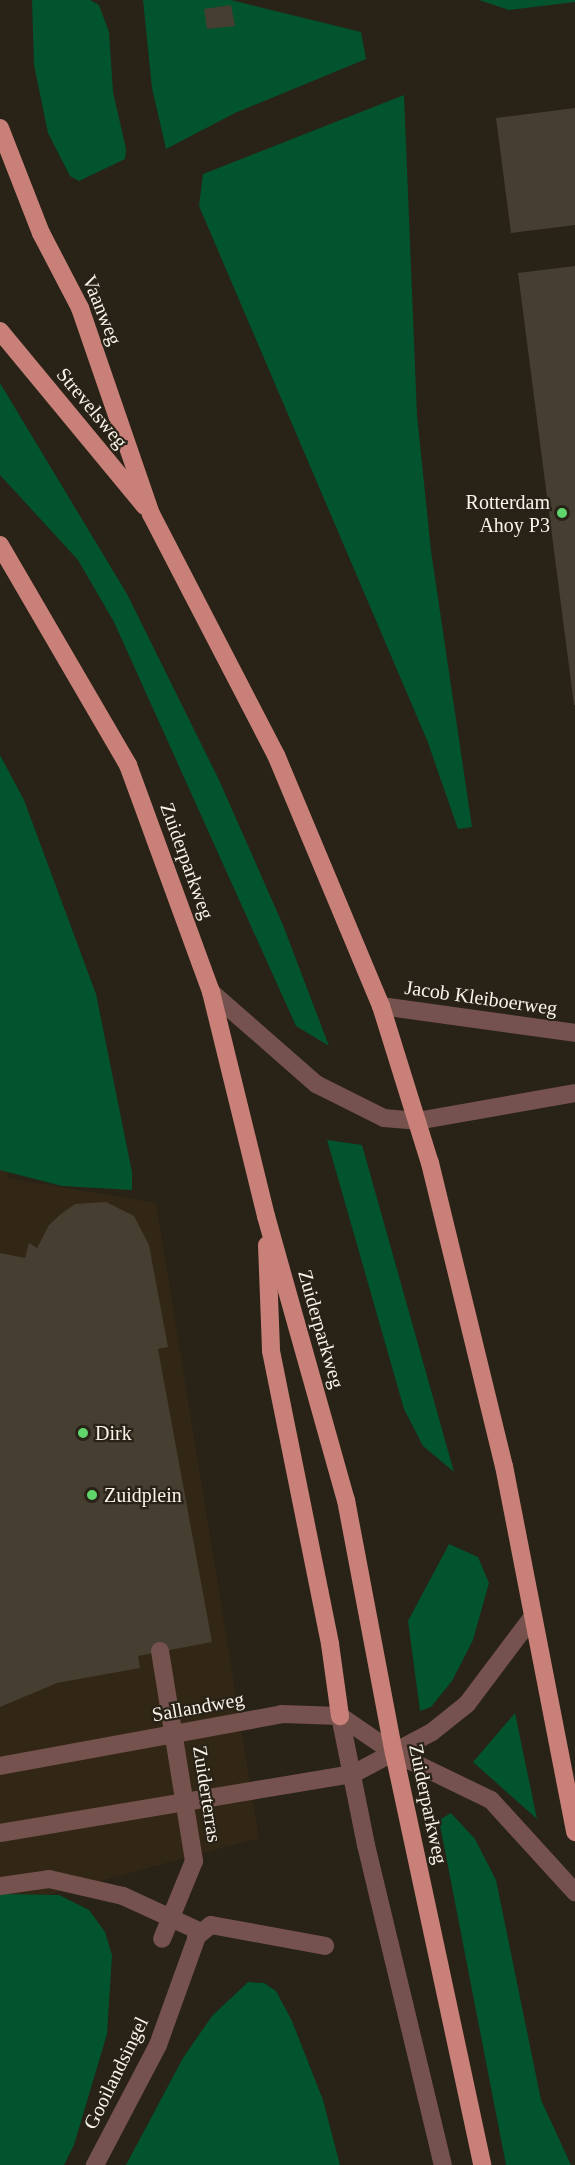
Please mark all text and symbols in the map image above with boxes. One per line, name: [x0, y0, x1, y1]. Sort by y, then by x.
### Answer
street label: Vaanweg: [77, 272, 127, 348]
street label: Strevelsweg: [51, 363, 133, 453]
place label: Rotterdam Ahoy P3: [466, 490, 550, 537]
marker: Rotterdam Ahoy P3: [555, 506, 569, 520]
street label: Zuiderparkweg: [155, 799, 219, 923]
street label: Jacob Kleiboerweg: [403, 975, 559, 1021]
street label: Zuiderparkweg: [293, 1267, 349, 1391]
place label: Dirk: [95, 1421, 132, 1445]
marker: Dirk: [76, 1426, 90, 1440]
place label: Zuidplein: [104, 1483, 182, 1507]
marker: Zuidplein: [85, 1488, 99, 1502]
street label: Sallandweg: [150, 1687, 246, 1727]
street label: Zuiderparkweg: [404, 1742, 452, 1866]
street label: Zuiderterras: [188, 1744, 226, 1844]
street label: Gooilandsingel: [78, 2013, 154, 2133]

